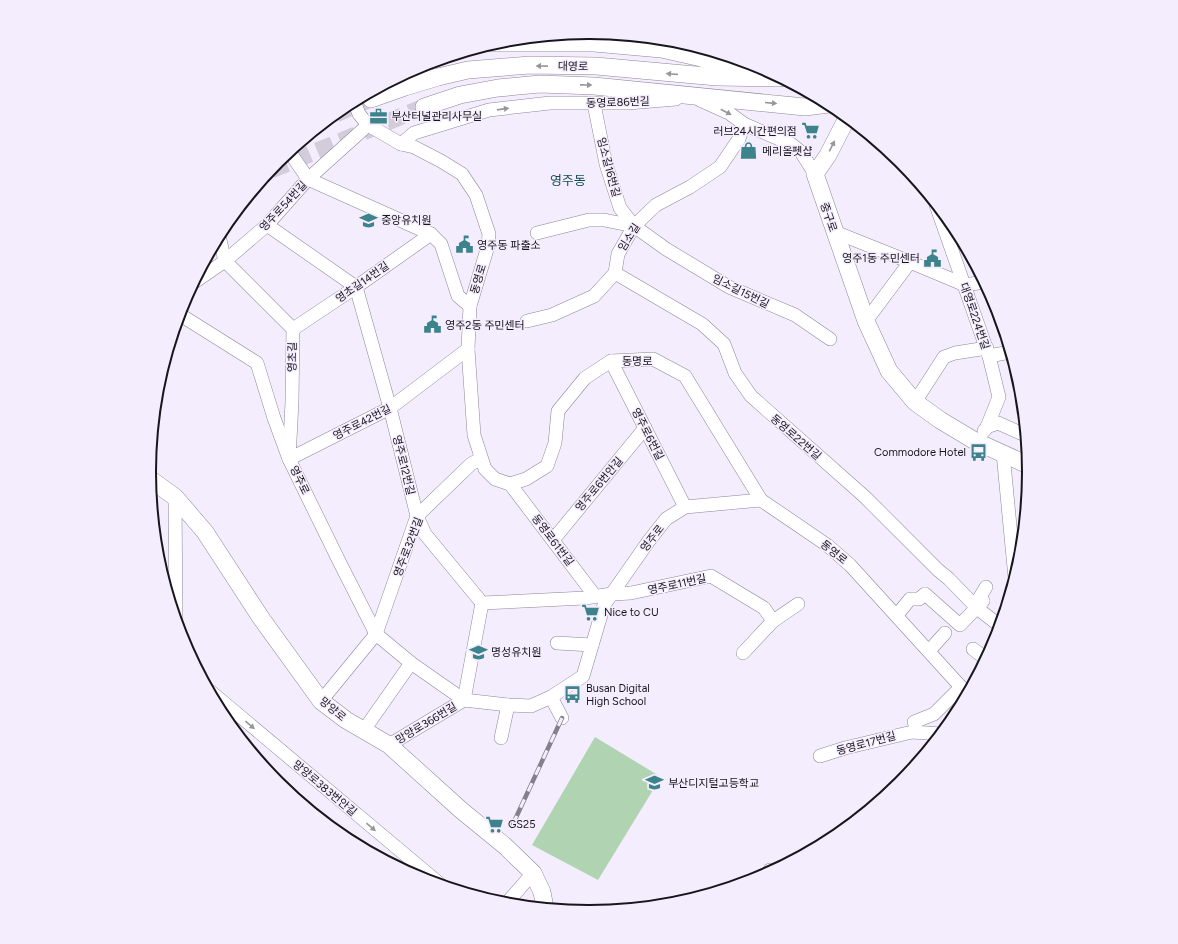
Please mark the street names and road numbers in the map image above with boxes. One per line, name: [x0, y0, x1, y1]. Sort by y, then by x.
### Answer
street label: 대영로: [558, 60, 588, 73]
street label: 동영로86번길: [586, 95, 650, 110]
street label: 임소길16번길: [594, 136, 623, 198]
street label: 영주로54번길: [257, 179, 310, 234]
street label: 중구로: [817, 201, 840, 234]
street label: 임소길: [616, 221, 643, 254]
street label: 영초길14번길: [333, 259, 391, 306]
street label: 동영로: [468, 263, 489, 296]
street label: 임소길15번길: [710, 272, 771, 311]
street label: 대영로224번길: [957, 281, 992, 351]
street label: 영초길: [286, 342, 299, 372]
street label: 동명로: [622, 355, 652, 368]
street label: 영주로42번길: [331, 402, 394, 443]
street label: 영주로6번길: [629, 406, 666, 462]
street label: 동영로22번길: [768, 412, 824, 463]
street label: 영주로12번길: [390, 434, 417, 496]
street label: 영주로6번안길: [573, 454, 626, 514]
street label: 영주로: [287, 464, 312, 497]
street label: 동영로61번길: [529, 512, 576, 569]
street label: 영주로32번길: [391, 516, 426, 579]
street label: 영주로: [638, 522, 667, 554]
street label: 동영로: [818, 538, 850, 567]
street label: 영주로11번길: [647, 572, 708, 597]
street label: 망양로: [317, 695, 348, 724]
street label: 망양로366번길: [393, 700, 459, 747]
street label: 동영로17번길: [835, 729, 897, 758]
street label: 망양로383번안길: [290, 758, 359, 819]

